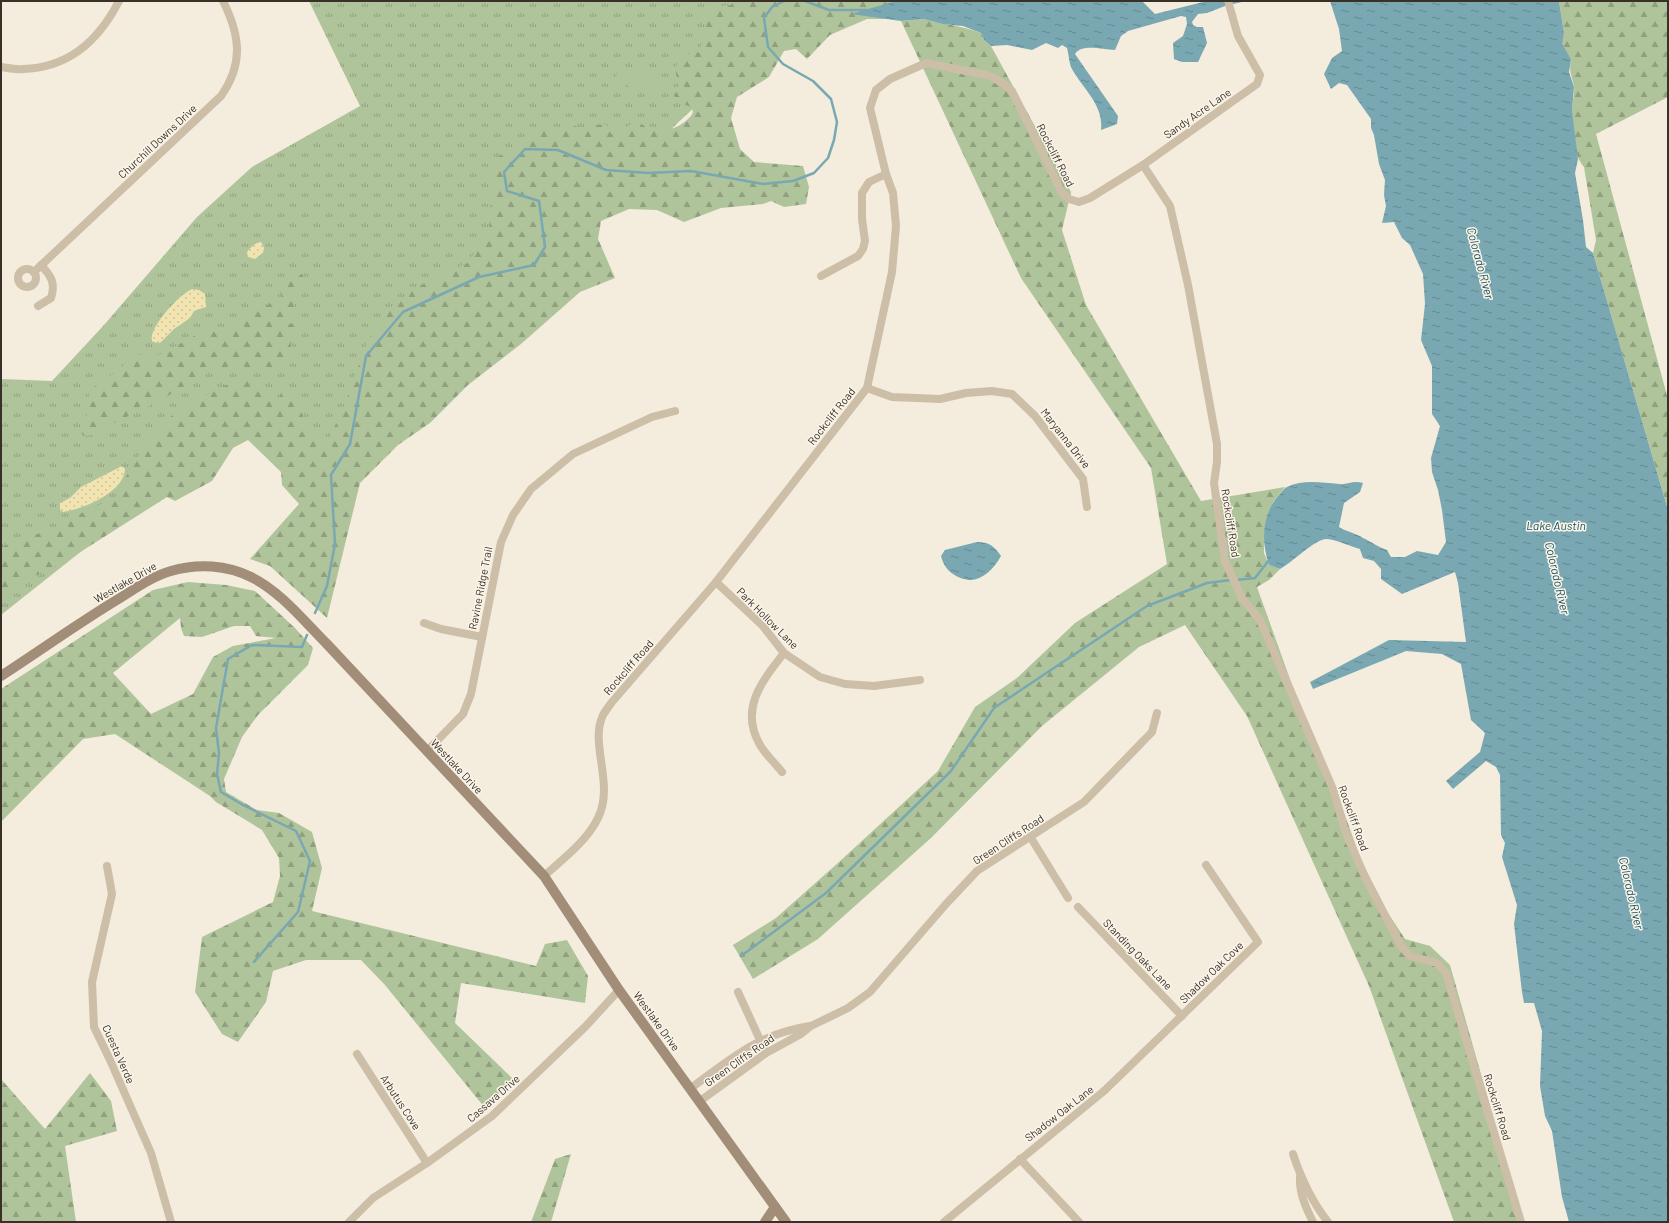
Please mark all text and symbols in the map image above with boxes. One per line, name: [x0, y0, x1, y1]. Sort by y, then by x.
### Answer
street label: Sandy Acre Lane: [1161, 85, 1233, 141]
street label: Churchill Downs Drive: [115, 101, 199, 181]
street label: Rockcliff Road: [1035, 121, 1077, 189]
water label: Colorado River: [1465, 226, 1498, 301]
street label: Rockcliff Road: [805, 385, 857, 447]
street label: Maryanna Drive: [1039, 405, 1094, 471]
street label: Rockcliff Road: [1219, 488, 1243, 558]
water label: Lake Austin: [1526, 518, 1586, 532]
water label: Colorado River: [1543, 540, 1573, 616]
street label: Ravine Ridge Trail: [466, 545, 494, 631]
street label: Westlake Drive: [91, 559, 159, 605]
street label: Park Hollow Lane: [735, 585, 802, 652]
street label: Rockcliff Road: [600, 637, 656, 697]
street label: Westlake Drive: [428, 736, 486, 796]
street label: Rockcliff Road: [1336, 783, 1372, 853]
street label: Green Cliffs Road: [970, 811, 1046, 867]
water label: Colorado River: [1617, 855, 1647, 931]
street label: Standing Oaks Lane: [1101, 916, 1175, 992]
street label: Shadow Oak Cove: [1177, 938, 1246, 1006]
street label: Westlake Drive: [631, 989, 683, 1053]
street label: Cuesta Verde: [100, 1023, 138, 1086]
street label: Green Cliffs Road: [702, 1031, 776, 1089]
street label: Cassava Drive: [464, 1071, 522, 1124]
street label: Arbutus Cove: [378, 1072, 424, 1132]
street label: Rockcliff Road: [1482, 1072, 1514, 1142]
street label: Shadow Oak Lane: [1022, 1082, 1096, 1144]

